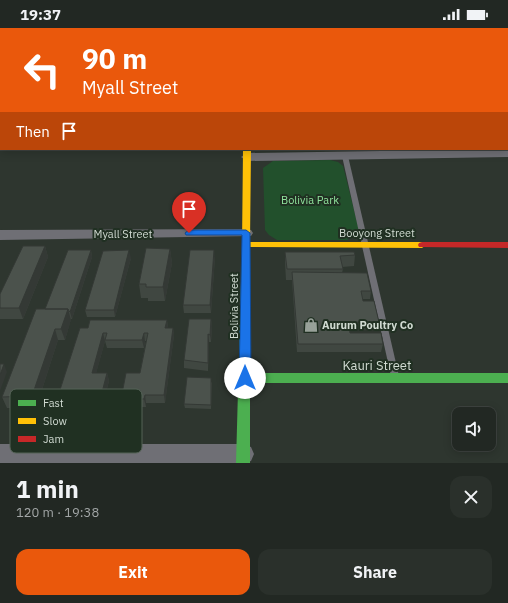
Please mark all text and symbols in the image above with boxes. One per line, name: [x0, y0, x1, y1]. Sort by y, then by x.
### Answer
text: 19:37: [20, 5, 61, 24]
text: 90 m: [82, 40, 147, 77]
icon: left: [16, 44, 68, 96]
text: Myall Street: [82, 76, 178, 99]
icon: arrive: [58, 120, 80, 142]
text: Then: [16, 122, 50, 141]
pin: [172, 192, 206, 233]
park label: Bolivia Park: [281, 193, 339, 207]
icon: arrive: [178, 198, 200, 220]
street label: Booyong Street: [339, 226, 415, 240]
street label: Myall Street: [94, 227, 153, 241]
street label: Bolivia Street: [227, 273, 241, 339]
shop icon: Aurum Poultry Co: [303, 317, 319, 333]
place label: Aurum Poultry Co: [322, 318, 413, 332]
position arrow: [224, 357, 266, 399]
street label: Kauri Street: [342, 357, 412, 374]
legend: [10, 389, 142, 453]
text: Fast: [43, 396, 64, 410]
map controls: [452, 407, 496, 451]
button: sound: [452, 407, 496, 451]
text: Slow: [43, 414, 67, 428]
text: Jam: [43, 432, 64, 446]
text: 1 min: [16, 473, 79, 505]
button: close: [450, 476, 492, 518]
text: 120 m · 19:38: [16, 504, 99, 521]
button: Exit: [16, 549, 250, 595]
button: Share: [258, 549, 492, 595]

